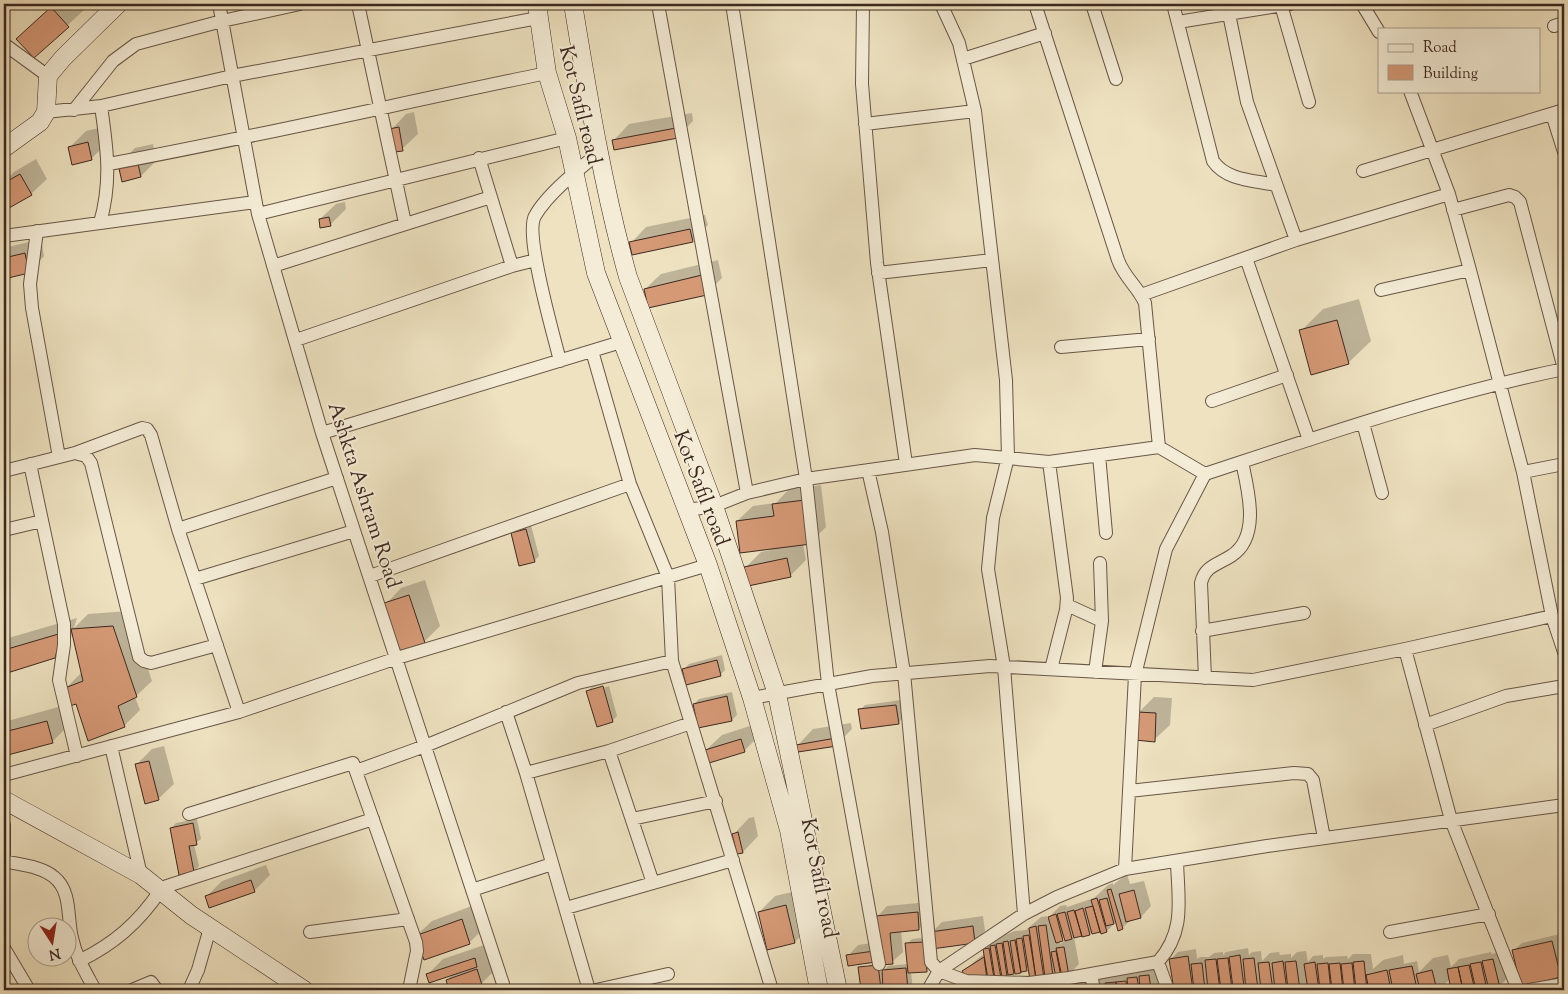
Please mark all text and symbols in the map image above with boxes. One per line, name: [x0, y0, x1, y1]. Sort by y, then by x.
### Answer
legend: [1378, 28, 1540, 92]
text: Road: [1423, 38, 1457, 59]
street label: Kot Safil road: [550, 43, 608, 168]
text: Building: [1423, 64, 1478, 85]
street label: Ashkta Ashram Road: [319, 399, 407, 593]
street label: Kot Safil road: [664, 426, 736, 551]
street label: Kot Safil road: [792, 816, 844, 941]
north arrow: [28, 916, 78, 966]
text: N: [47, 942, 62, 964]

